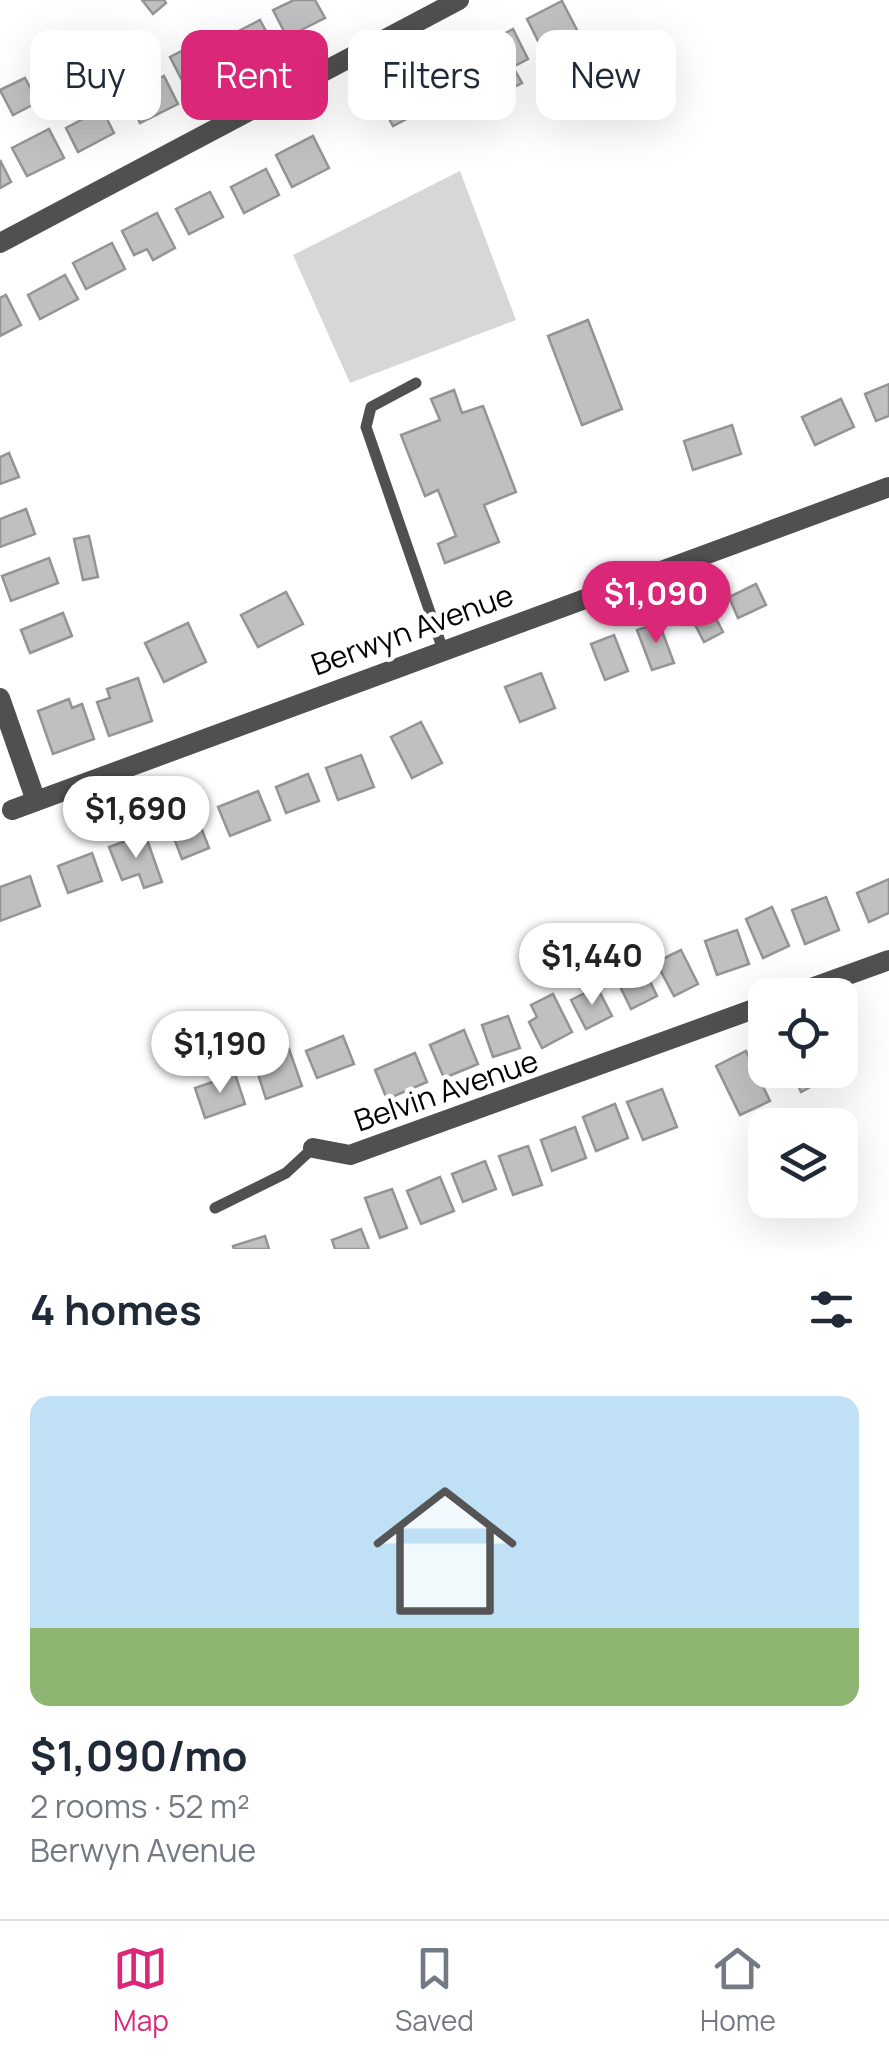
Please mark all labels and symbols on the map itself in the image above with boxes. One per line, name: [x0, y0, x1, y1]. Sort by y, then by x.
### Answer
pin: $1,090: [575, 561, 737, 646]
street label: Berwyn Avenue: [305, 573, 519, 685]
pin: $1,690: [55, 776, 217, 861]
pin: $1,440: [511, 923, 673, 1008]
pin: $1,190: [139, 1011, 301, 1096]
street label: Belvin Avenue: [349, 1039, 543, 1141]

